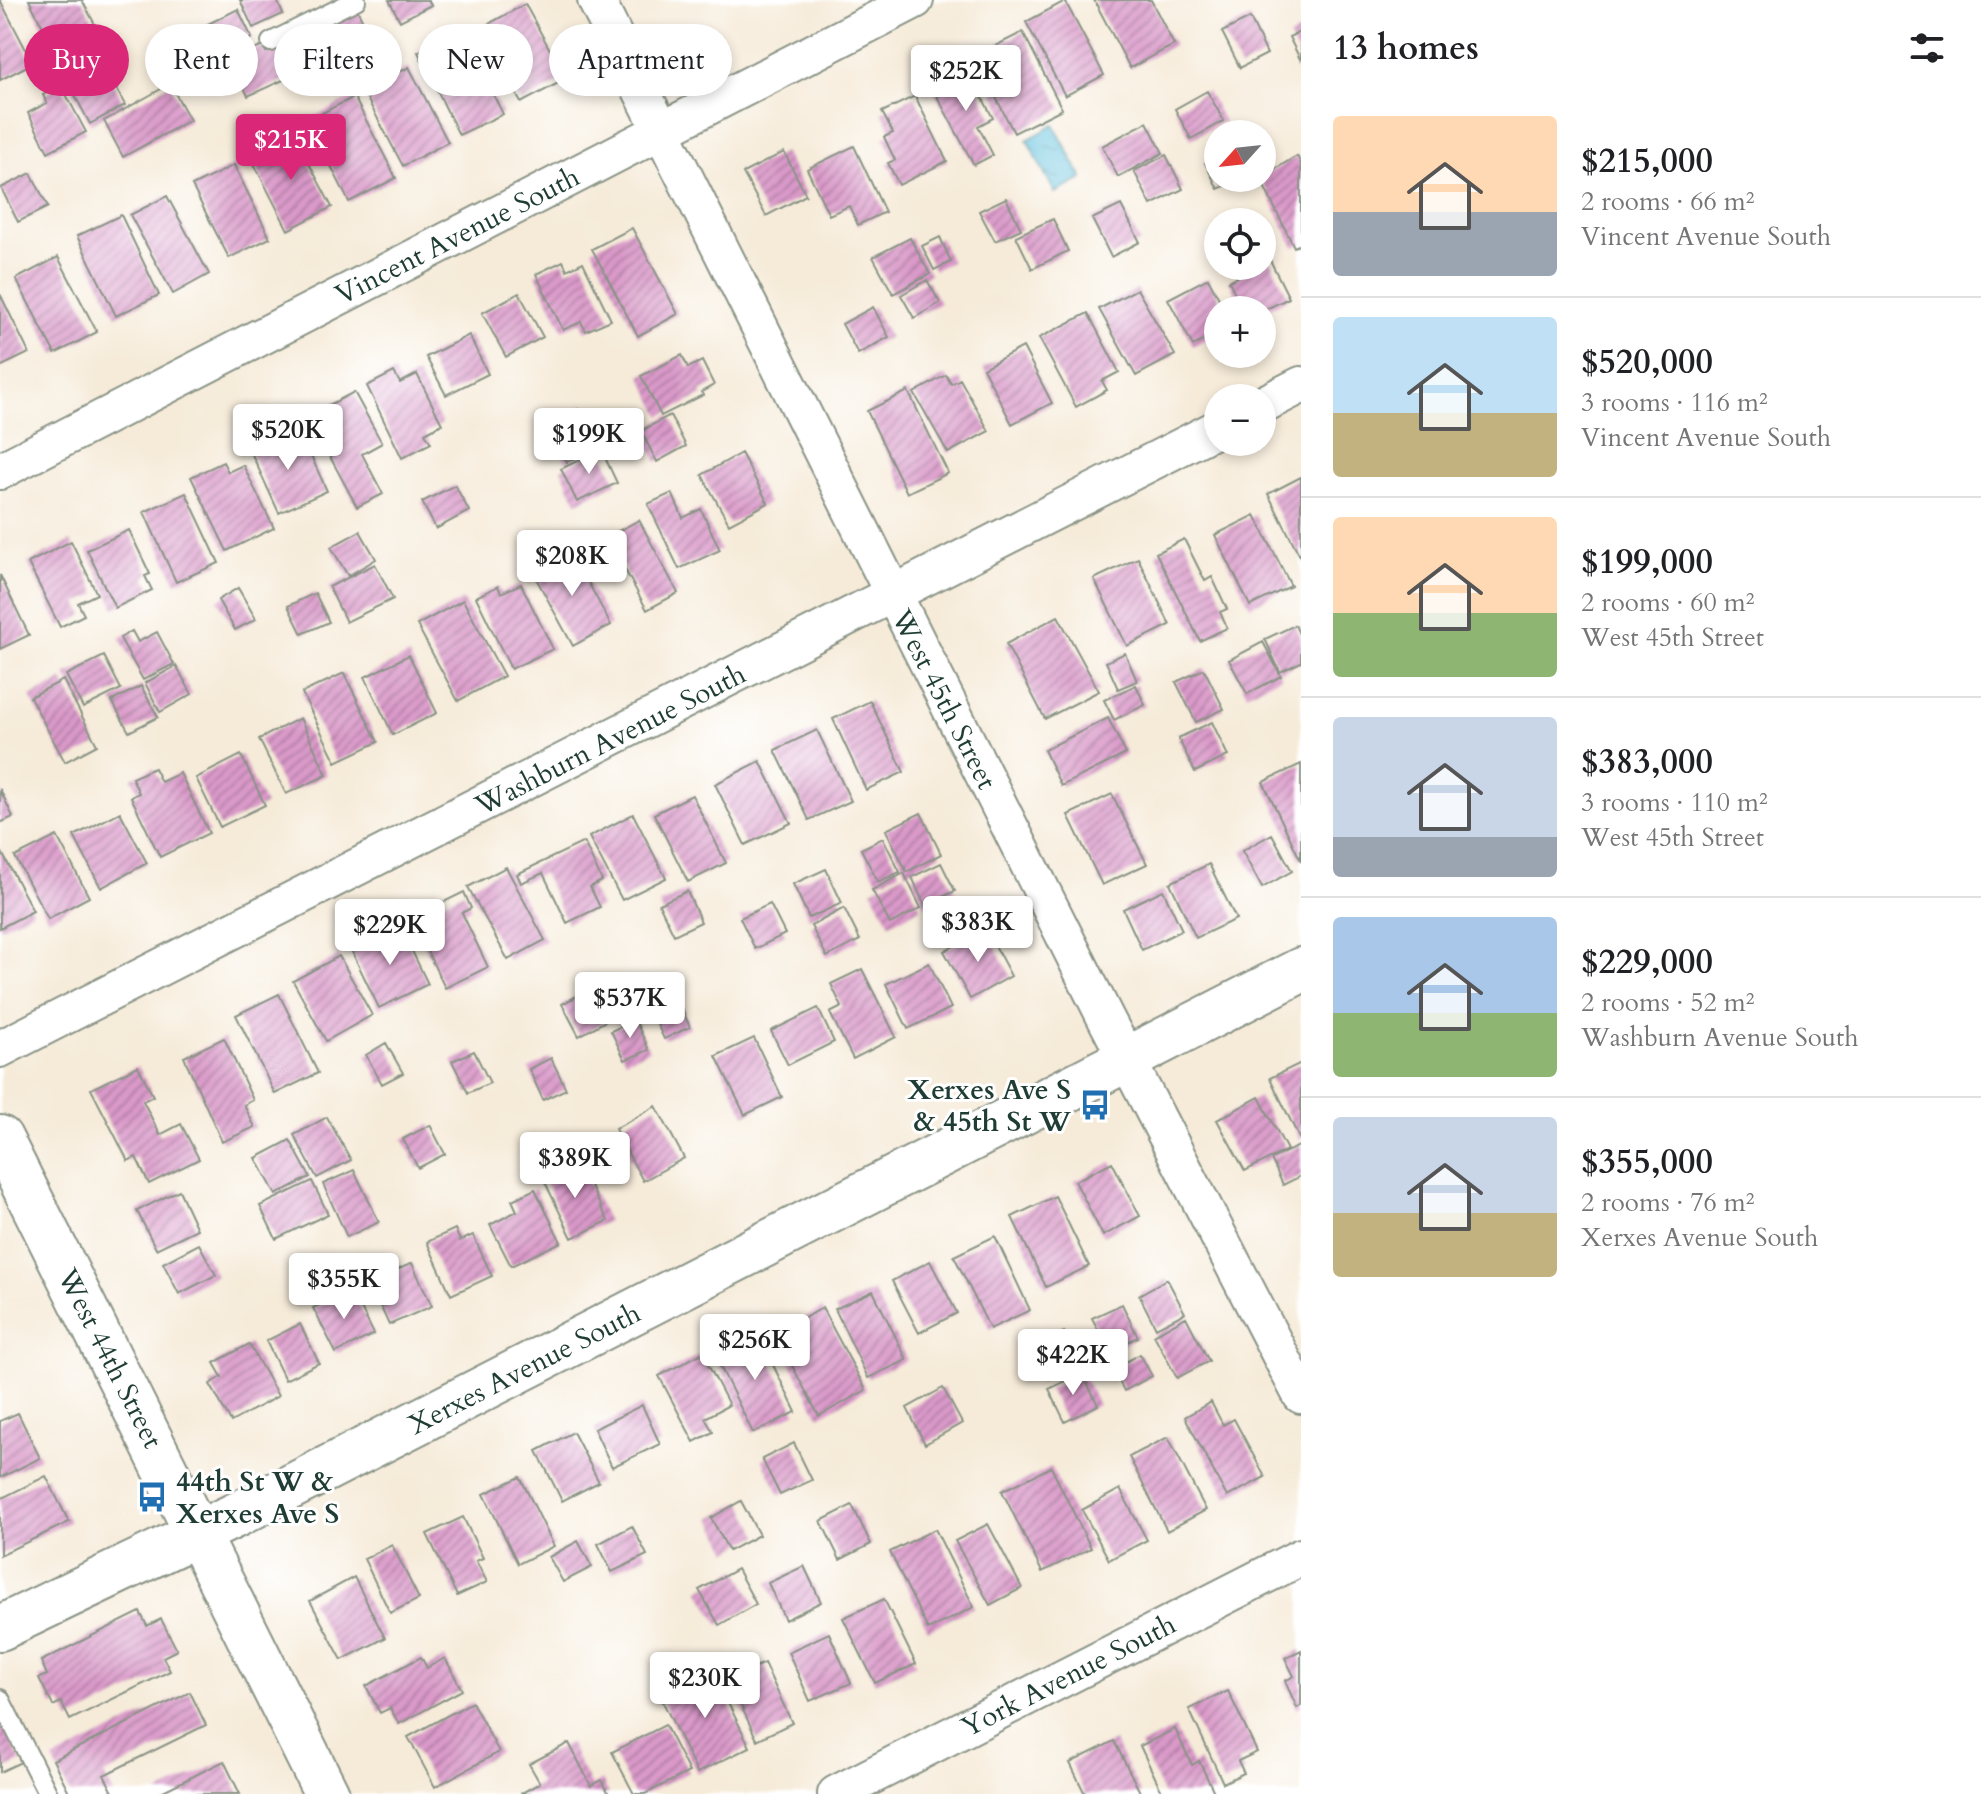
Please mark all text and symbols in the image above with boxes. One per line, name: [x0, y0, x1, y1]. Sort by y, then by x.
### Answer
chip: Buy: [24, 24, 129, 96]
chip: Rent: [145, 24, 258, 96]
chip: Filters: [274, 24, 402, 96]
chip: New: [418, 24, 533, 96]
chip: Apartment: [549, 24, 732, 96]
text: 13 homes: [1333, 25, 1479, 71]
icon: filters: [1905, 26, 1949, 70]
pin: $252K: [910, 45, 1022, 113]
text: $252K: [929, 53, 1003, 88]
pin: $215K: [235, 114, 347, 182]
north arrow: [1204, 120, 1276, 192]
map controls: [1204, 120, 1276, 456]
text: $215K: [254, 122, 328, 157]
text: $215,000: [1581, 138, 1713, 184]
icon: home: [1397, 148, 1493, 244]
street label: Vincent Avenue South: [329, 158, 586, 314]
text: 2 rooms · 66 m²: [1581, 184, 1754, 219]
button: locate: [1204, 208, 1276, 280]
text: Vincent Avenue South: [1581, 219, 1831, 254]
button: +: [1204, 296, 1276, 368]
text: $520,000: [1581, 339, 1713, 385]
icon: home: [1397, 349, 1493, 445]
button: −: [1204, 384, 1276, 456]
text: 3 rooms · 116 m²: [1581, 385, 1768, 420]
pin: $520K: [232, 404, 344, 472]
pin: $199K: [533, 408, 645, 476]
text: $520K: [251, 412, 325, 447]
text: $199K: [552, 416, 626, 451]
text: Vincent Avenue South: [1581, 420, 1831, 455]
pin: $208K: [516, 530, 628, 598]
text: $208K: [535, 538, 609, 573]
text: $199,000: [1581, 539, 1713, 585]
icon: home: [1397, 549, 1493, 645]
text: 2 rooms · 60 m²: [1581, 585, 1754, 620]
street label: West 45th Street: [882, 602, 1006, 796]
text: West 45th Street: [1581, 620, 1764, 655]
street label: Washburn Avenue South: [468, 655, 752, 825]
text: $383,000: [1581, 739, 1713, 785]
icon: home: [1397, 749, 1493, 845]
text: 3 rooms · 110 m²: [1581, 785, 1768, 820]
text: West 45th Street: [1581, 820, 1764, 855]
pin: $383K: [922, 896, 1034, 964]
pin: $229K: [334, 899, 446, 967]
text: $383K: [941, 904, 1015, 939]
text: $229K: [353, 907, 427, 942]
text: $229,000: [1581, 939, 1713, 985]
icon: home: [1397, 949, 1493, 1045]
pin: $537K: [574, 972, 686, 1040]
text: $537K: [593, 980, 667, 1015]
text: 2 rooms · 52 m²: [1581, 985, 1754, 1020]
text: Washburn Avenue South: [1581, 1020, 1859, 1055]
place label: Xerxes Ave S & 45th St W: [908, 1071, 1072, 1141]
bus stop icon: Xerxes Ave S & 45th St W: [1078, 1088, 1112, 1122]
pin: $389K: [519, 1132, 631, 1200]
text: $355,000: [1581, 1139, 1713, 1185]
text: $389K: [538, 1140, 612, 1175]
icon: home: [1397, 1149, 1493, 1245]
text: 2 rooms · 76 m²: [1581, 1185, 1754, 1220]
text: Xerxes Avenue South: [1581, 1220, 1818, 1255]
pin: $355K: [288, 1253, 400, 1321]
street label: West 44th Street: [48, 1261, 172, 1455]
text: $355K: [307, 1261, 381, 1296]
street label: Xerxes Avenue South: [402, 1294, 647, 1444]
pin: $256K: [699, 1314, 811, 1382]
text: $256K: [718, 1322, 792, 1357]
pin: $422K: [1017, 1329, 1129, 1397]
text: $422K: [1036, 1337, 1110, 1372]
place label: 44th St W & Xerxes Ave S: [176, 1463, 339, 1533]
bus stop icon: 44th St W & Xerxes Ave S: [135, 1480, 169, 1514]
street label: York Avenue South: [955, 1605, 1182, 1746]
pin: $230K: [649, 1652, 761, 1720]
text: $230K: [668, 1660, 742, 1695]

